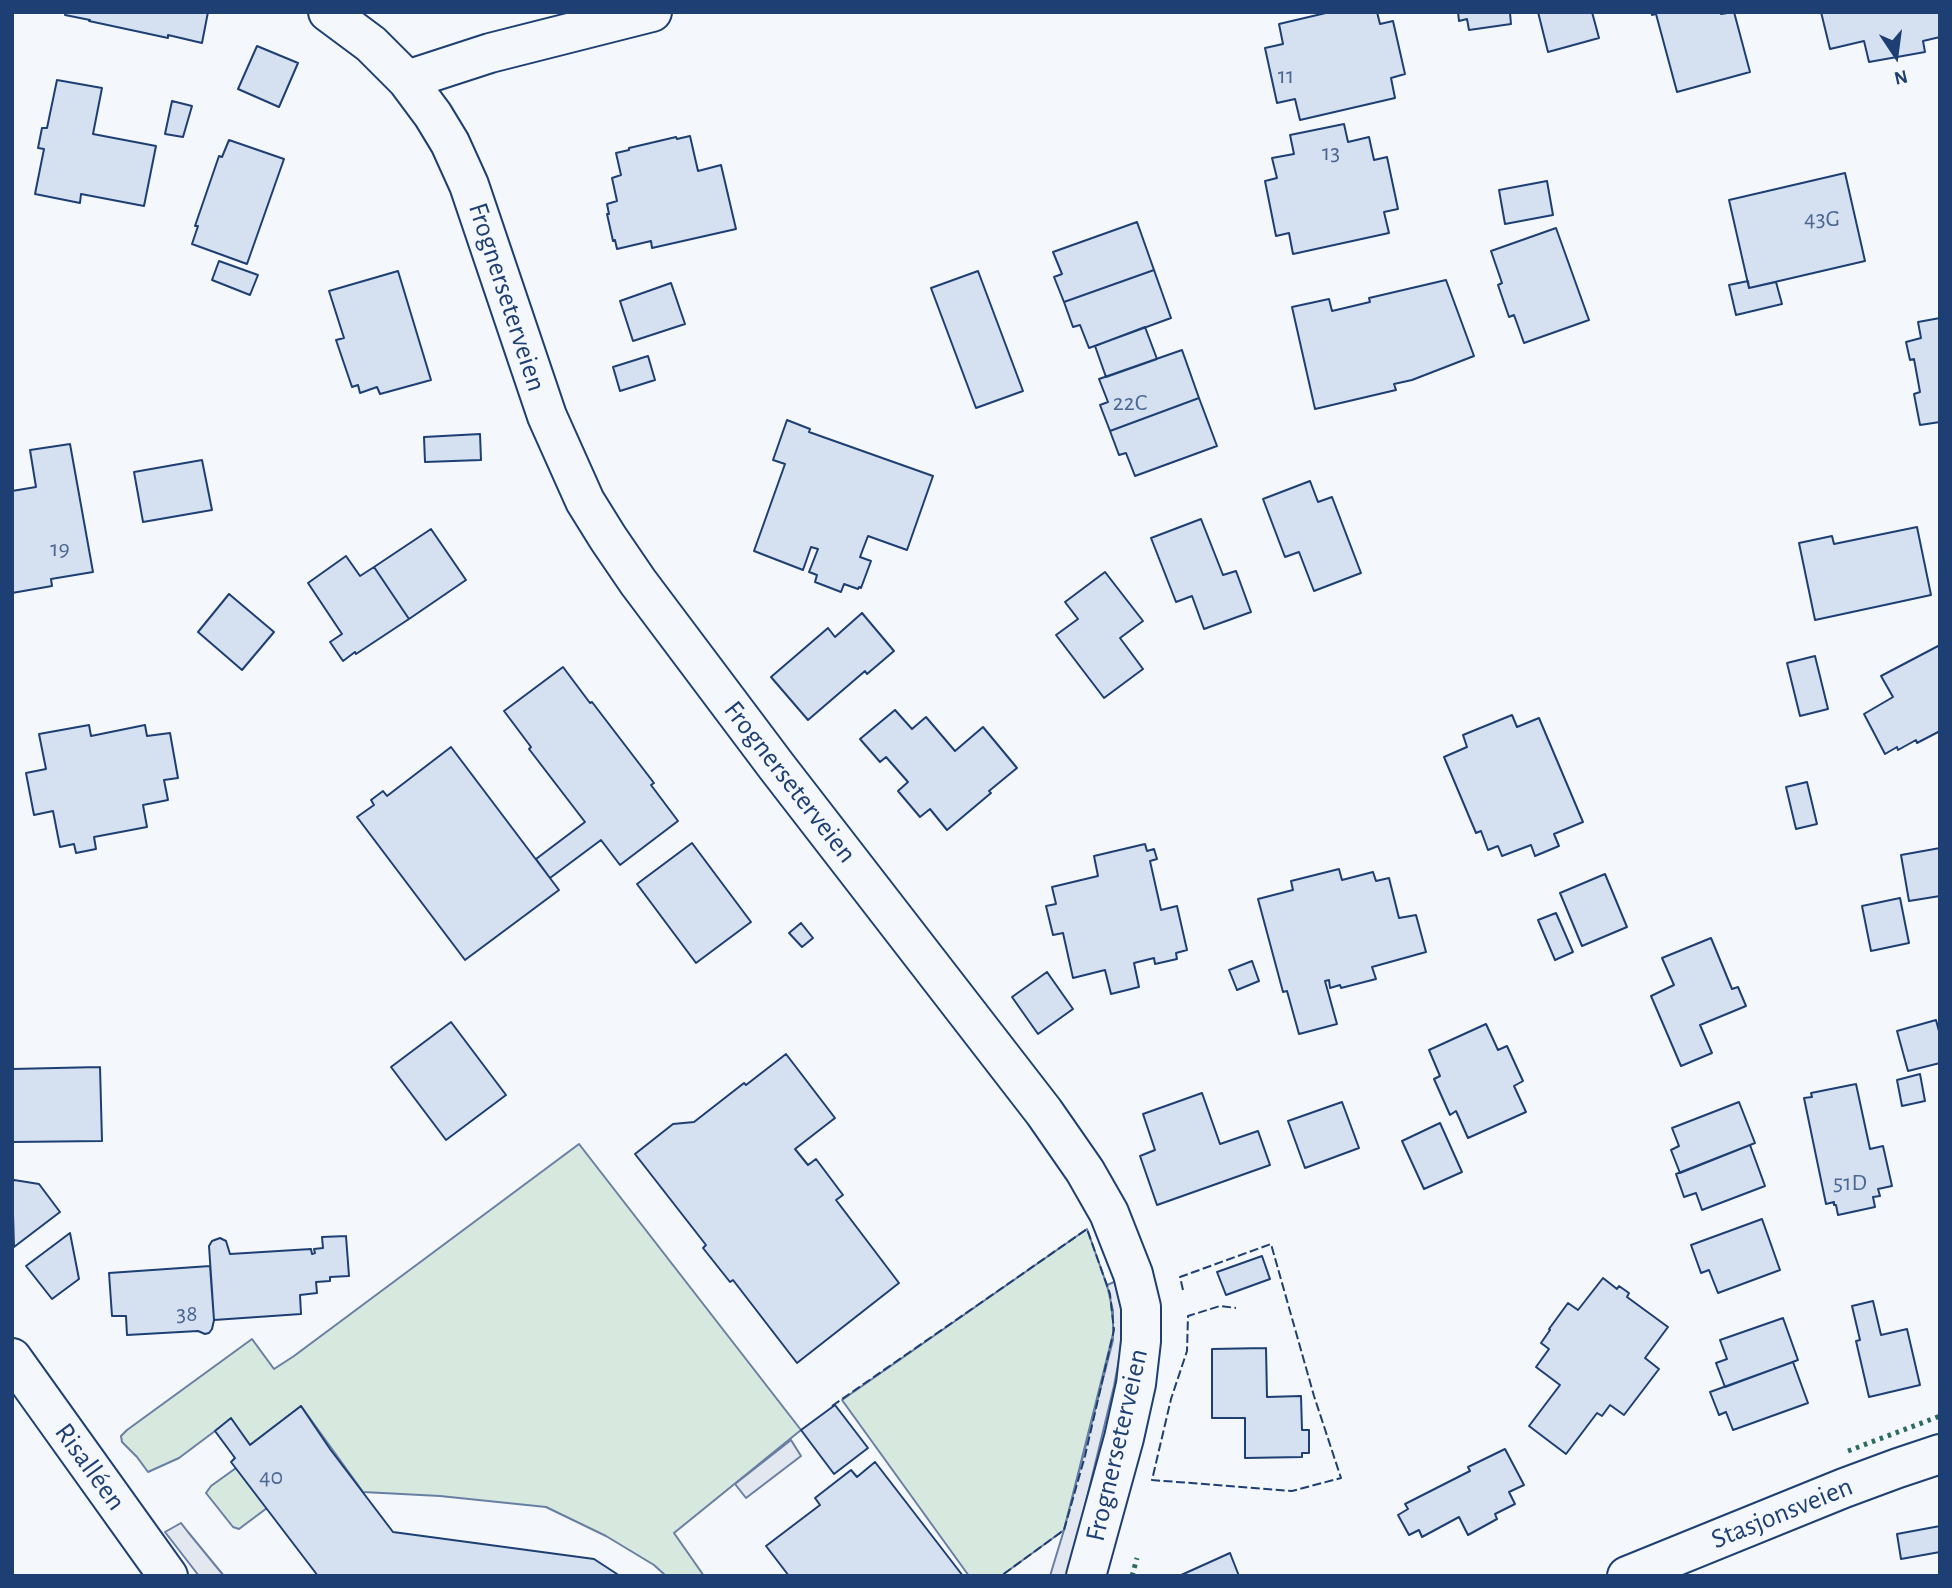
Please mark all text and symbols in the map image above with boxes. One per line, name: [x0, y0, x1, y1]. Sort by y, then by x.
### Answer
north arrow: [1861, 21, 1931, 91]
house number: 11: [1278, 62, 1294, 90]
text: N: [1892, 66, 1909, 88]
house number: 13: [1322, 139, 1340, 167]
street label: Frognerseterveien: [461, 198, 553, 396]
house number: 43G: [1804, 205, 1840, 233]
house number: 22C: [1113, 389, 1147, 417]
house number: 19: [50, 535, 70, 563]
street label: Frognerseterveien: [716, 694, 864, 870]
house number: 51D: [1833, 1169, 1867, 1197]
house number: 38: [176, 1300, 198, 1328]
street label: Frognerseterveien: [1079, 1345, 1155, 1545]
street label: Risalléen: [47, 1417, 133, 1517]
house number: 40: [259, 1463, 283, 1491]
street label: Stasjonsveien: [1706, 1469, 1858, 1557]

